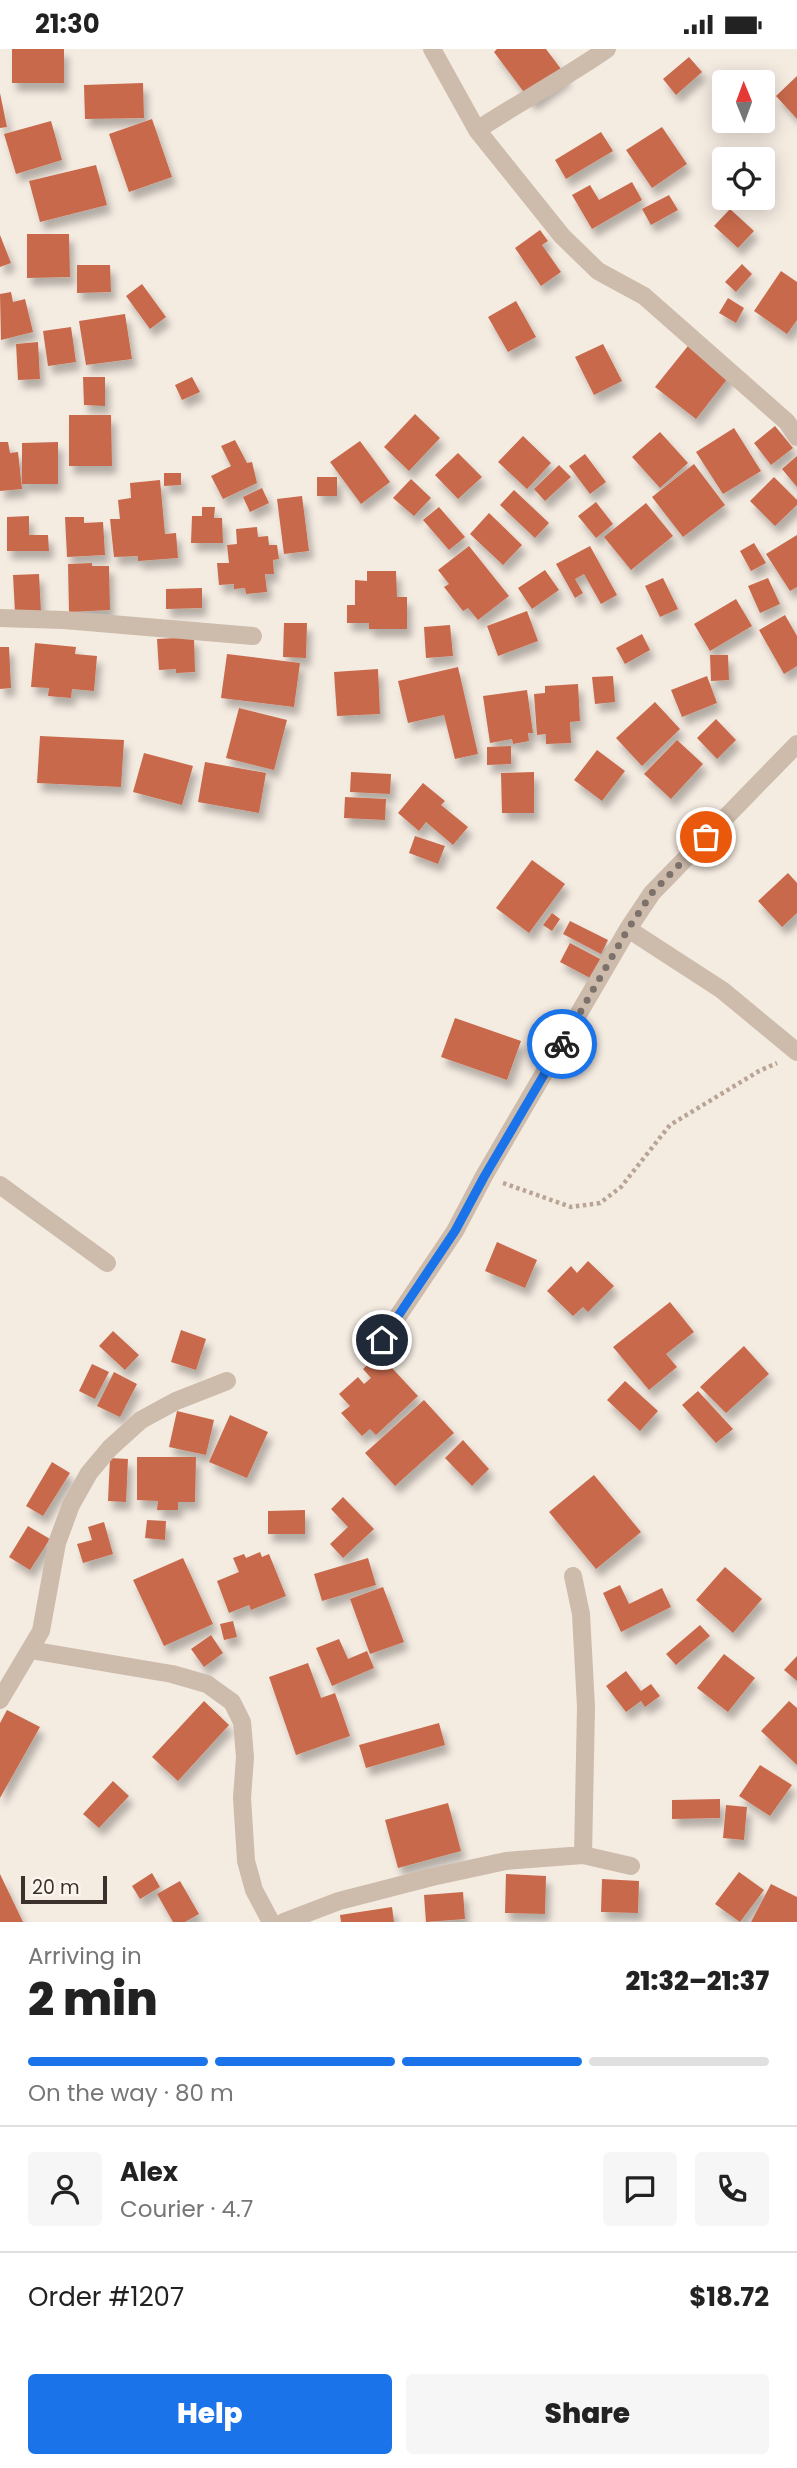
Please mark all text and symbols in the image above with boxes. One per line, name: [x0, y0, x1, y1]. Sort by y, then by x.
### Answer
text: 21:30: [35, 6, 100, 42]
north arrow: [712, 70, 775, 133]
map controls: [712, 70, 775, 210]
button: locate: [712, 147, 775, 210]
pin: [676, 807, 736, 867]
icon: bag: [687, 818, 725, 856]
courier: [527, 1009, 597, 1079]
icon: bike: [543, 1025, 581, 1063]
pin: [352, 1310, 412, 1370]
icon: home: [363, 1321, 401, 1359]
scale bar: [21, 1873, 107, 1905]
text: 20 m: [32, 1874, 80, 1901]
text: Arriving in: [28, 1940, 142, 1972]
text: 21:32–21:37: [626, 1963, 769, 1999]
text: 2 min: [28, 1967, 158, 2031]
text: On the way · 80 m: [28, 2077, 234, 2109]
button: person: [28, 2152, 102, 2226]
button: chat: [603, 2152, 677, 2226]
button: phone: [695, 2152, 769, 2226]
text: Alex: [120, 2154, 178, 2190]
text: Courier · 4.7: [120, 2193, 253, 2225]
text: Order #1207: [28, 2279, 184, 2315]
text: $18.72: [689, 2279, 769, 2315]
button: Help: [28, 2374, 392, 2454]
button: Share: [406, 2374, 769, 2454]

